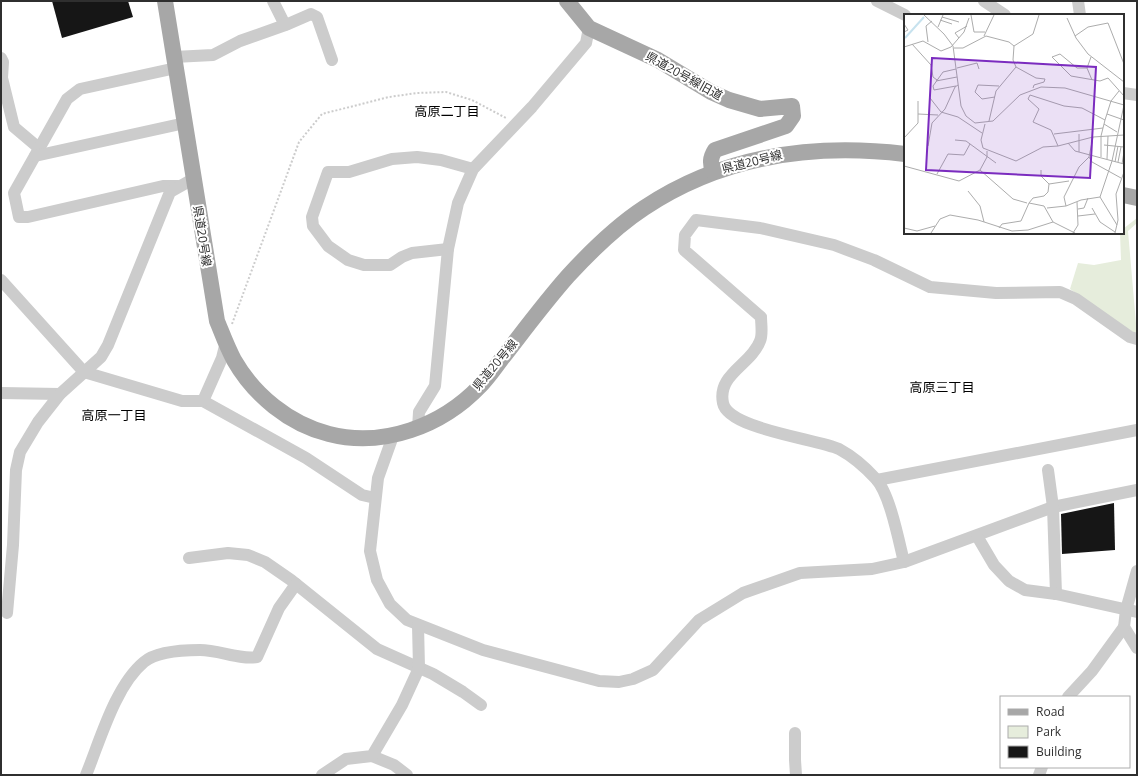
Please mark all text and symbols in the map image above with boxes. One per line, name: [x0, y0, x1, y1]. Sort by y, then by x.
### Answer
inset map: [904, 14, 1124, 234]
street label: 県道20号線旧道: [643, 47, 726, 104]
district label: 高原二丁目: [414, 102, 480, 120]
street label: 県道20号線: [720, 146, 784, 177]
street label: 県道20号線: [189, 204, 216, 268]
street label: 県道20号線: [468, 336, 521, 394]
district label: 高原三丁目: [909, 378, 975, 396]
district label: 高原一丁目: [81, 406, 147, 424]
legend: [1000, 696, 1130, 768]
text: Road: [1036, 703, 1065, 720]
text: Park: [1036, 723, 1062, 740]
text: Building: [1036, 743, 1082, 760]

